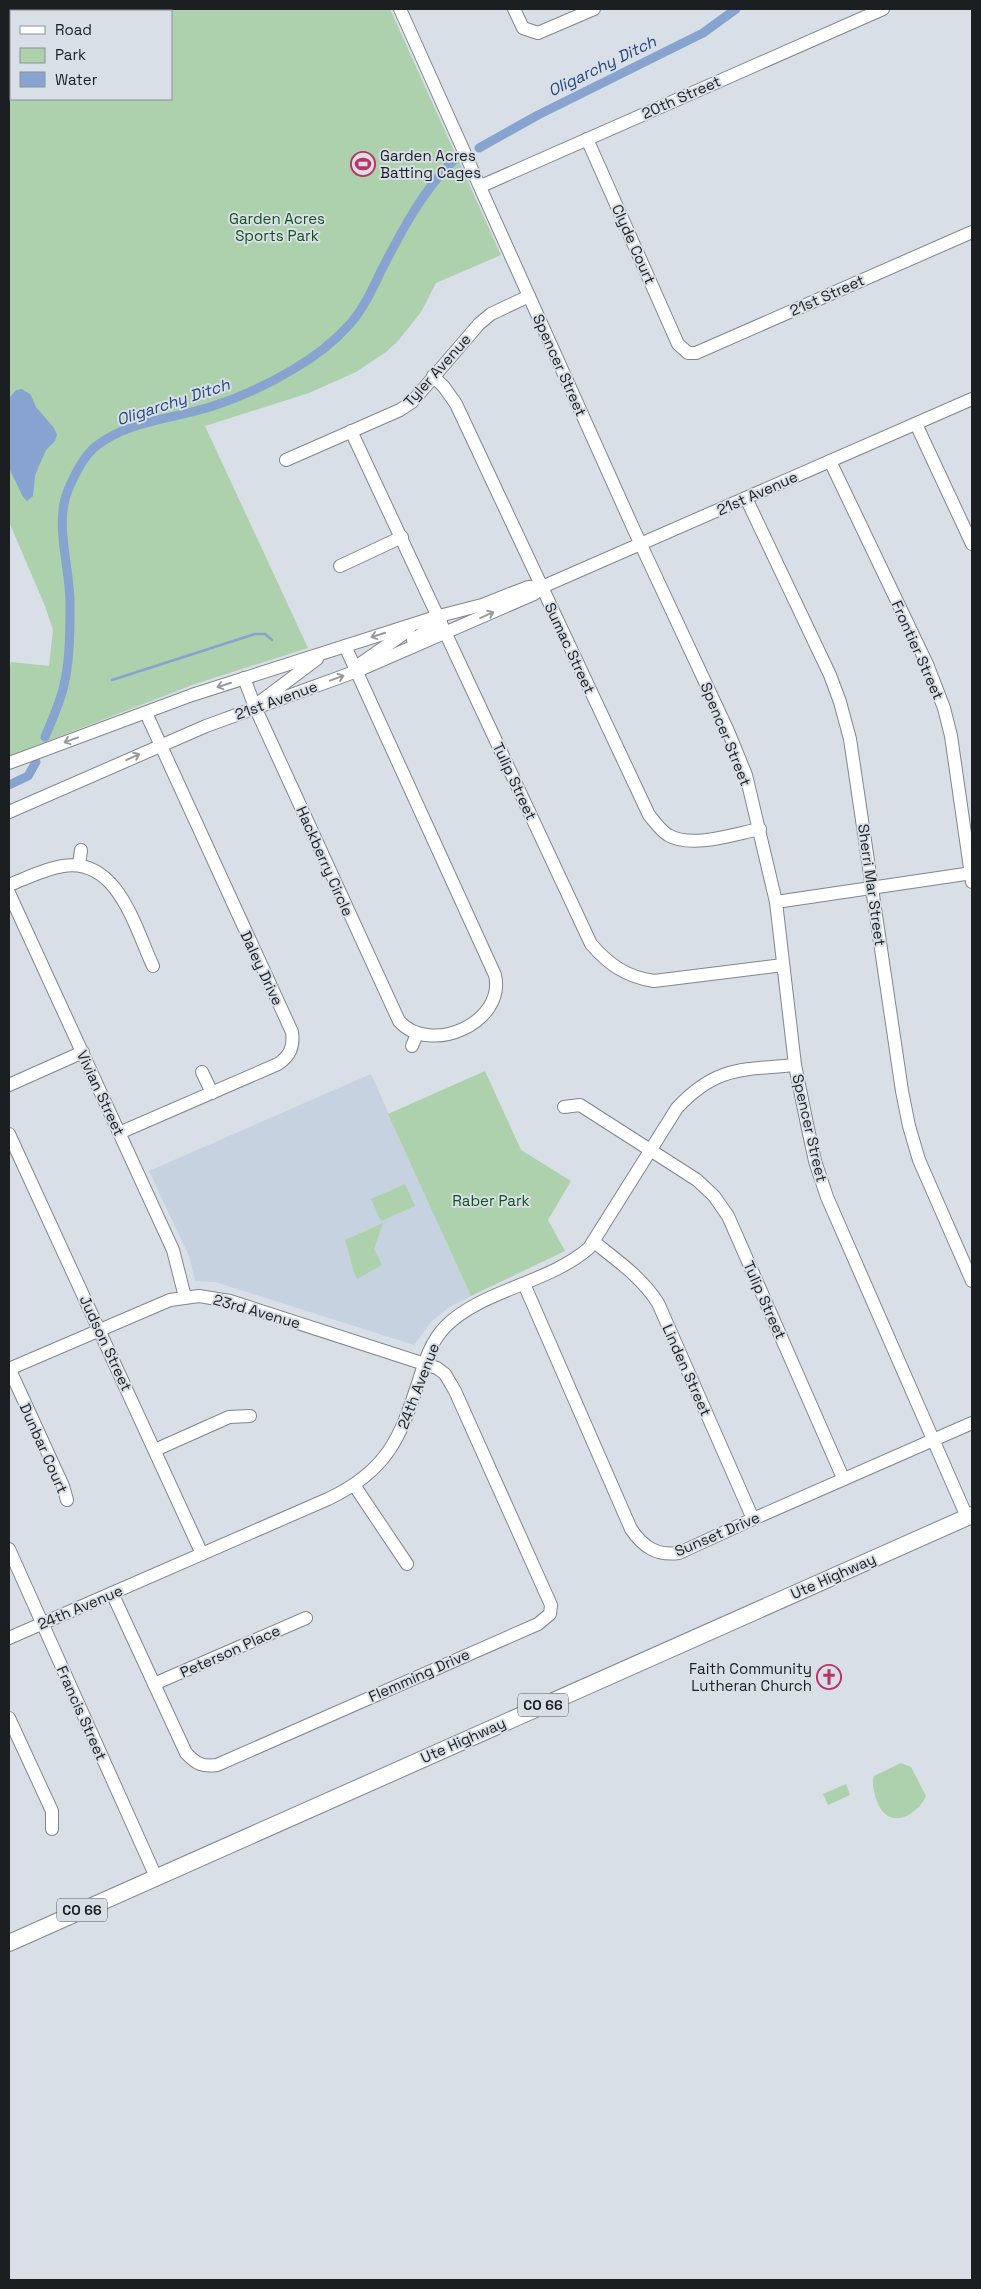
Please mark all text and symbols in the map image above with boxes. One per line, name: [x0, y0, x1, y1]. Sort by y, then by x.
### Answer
legend: [10, 10, 172, 100]
text: Road: [55, 20, 92, 39]
water label: Oligarchy Ditch: [544, 30, 661, 101]
text: Park: [55, 45, 86, 64]
text: Water: [55, 70, 98, 89]
street label: 20th Street: [639, 71, 724, 123]
place label: Garden Acres Batting Cages: [380, 146, 481, 182]
sports icon: Garden Acres Batting Cages: [350, 151, 376, 177]
street label: Clyde Court: [608, 201, 660, 287]
park label: Garden Acres Sports Park: [229, 209, 325, 245]
street label: 21st Street: [787, 270, 867, 320]
street label: Spencer Street: [529, 311, 591, 419]
street label: Tyler Avenue: [399, 329, 475, 410]
water label: Oligarchy Ditch: [114, 373, 233, 430]
street label: 21st Avenue: [714, 467, 801, 519]
street label: Frontier Street: [888, 597, 948, 703]
street label: Sumac Street: [541, 599, 599, 697]
one-way arrow: [479, 610, 494, 620]
one-way arrow: [371, 631, 387, 641]
one-way arrow: [329, 673, 344, 682]
street label: 21st Avenue: [232, 676, 320, 724]
street label: Spencer Street: [697, 679, 755, 789]
one-way arrow: [216, 680, 232, 690]
one-way arrow: [64, 736, 79, 745]
street label: Tulip Street: [489, 739, 541, 823]
one-way arrow: [125, 751, 140, 761]
street label: Hackberry Circle: [292, 803, 358, 919]
street label: Sherri Mar Street: [854, 823, 890, 947]
street label: Daley Drive: [236, 928, 288, 1008]
street label: Vivian Street: [73, 1047, 129, 1139]
street label: Spencer Street: [788, 1072, 832, 1184]
park label: Raber Park: [452, 1191, 530, 1210]
street label: Tulip Street: [739, 1258, 791, 1342]
street label: 23rd Avenue: [211, 1290, 303, 1333]
street label: Judson Street: [76, 1292, 137, 1394]
street label: Linden Street: [658, 1321, 716, 1419]
street label: 24th Avenue: [393, 1340, 443, 1432]
street label: Dunbar Court: [16, 1400, 72, 1496]
street label: Sunset Drive: [672, 1507, 763, 1560]
street label: Ute Highway: [788, 1549, 878, 1603]
street label: 24th Avenue: [35, 1580, 126, 1633]
street label: Peterson Place: [177, 1620, 283, 1682]
street label: Flemming Drive: [365, 1644, 473, 1706]
place label: Faith Community Lutheran Church: [689, 1659, 812, 1695]
street label: Francis Street: [53, 1663, 111, 1763]
church icon: Faith Community Lutheran Church: [816, 1664, 842, 1690]
road number: CO 66: [518, 1694, 568, 1716]
street label: Ute Highway: [418, 1713, 508, 1767]
road number: CO 66: [57, 1898, 107, 1922]

